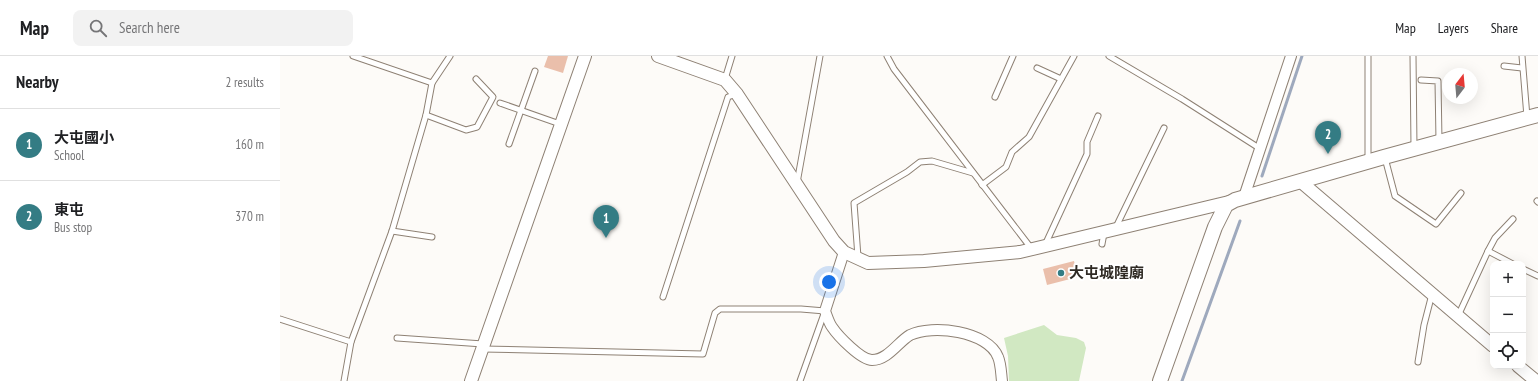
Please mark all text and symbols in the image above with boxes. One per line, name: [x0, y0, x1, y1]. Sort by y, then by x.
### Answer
search box: [73, 10, 353, 46]
text: Map: [20, 16, 49, 40]
icon: search: [87, 17, 109, 39]
text: Search here: [119, 18, 180, 37]
text: Map: [1395, 19, 1416, 37]
text: Layers: [1438, 19, 1469, 37]
text: Share: [1491, 19, 1518, 37]
north arrow: [1442, 68, 1478, 104]
text: Nearby: [16, 71, 59, 93]
text: 2 results: [225, 74, 264, 91]
pin: 2: [1315, 121, 1341, 154]
text: 大屯國小: [54, 128, 114, 147]
text: 1: [26, 136, 32, 153]
text: 160 m: [235, 136, 264, 153]
text: School: [54, 147, 84, 164]
text: 東屯: [54, 200, 84, 219]
pin: 1: [593, 205, 619, 238]
text: 2: [26, 208, 32, 225]
text: 370 m: [235, 208, 264, 225]
text: Bus stop: [54, 219, 92, 236]
map controls: [1490, 261, 1526, 369]
button: +: [1490, 261, 1526, 297]
place label: 大屯城隍廟: [1069, 263, 1144, 282]
marker: 大屯城隍廟: [1056, 268, 1066, 278]
your location: [819, 272, 839, 292]
button: −: [1490, 297, 1526, 333]
button: locate: [1490, 333, 1526, 369]

